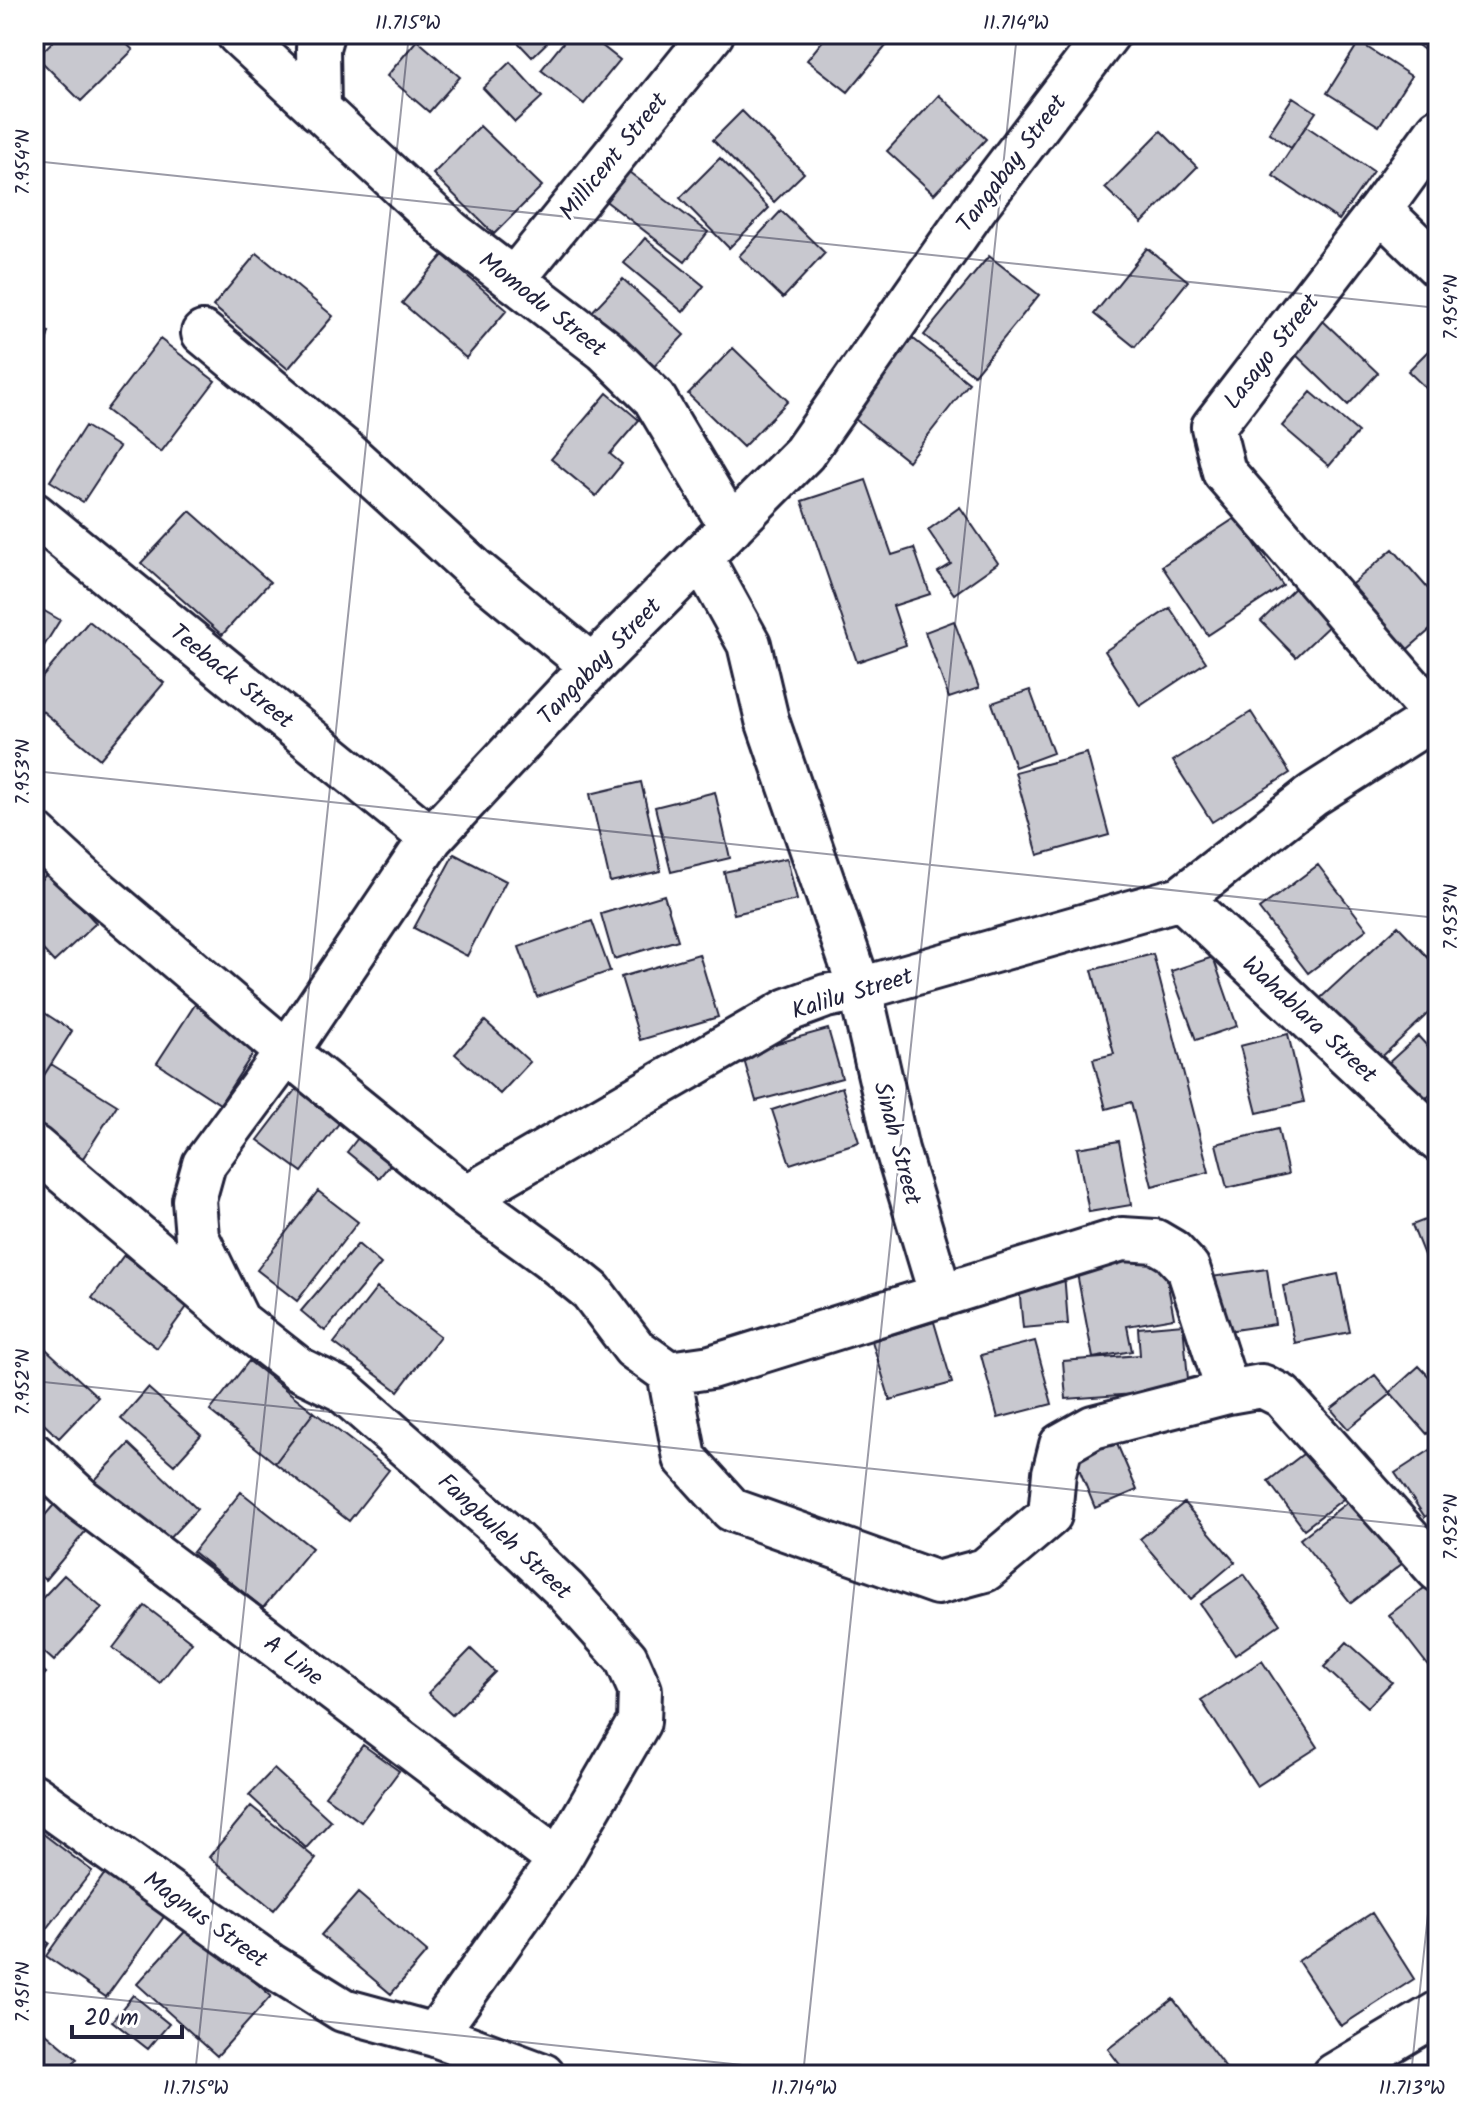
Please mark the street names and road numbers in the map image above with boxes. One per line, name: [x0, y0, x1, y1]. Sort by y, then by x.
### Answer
street label: Millicent Street: [550, 83, 679, 230]
street label: Tangabay Street: [947, 86, 1078, 242]
street label: Momodu Street: [469, 242, 615, 368]
street label: Lasayo Street: [1214, 285, 1331, 418]
street label: Tangabay Street: [529, 589, 672, 735]
street label: Teeback Street: [160, 615, 302, 740]
street label: Wahablara Street: [1232, 947, 1386, 1094]
street label: Kalilu Street: [787, 957, 919, 1031]
street label: Sinah Street: [861, 1078, 932, 1210]
street label: Fangbuleh Street: [428, 1464, 581, 1611]
street label: A Line: [255, 1626, 332, 1697]
street label: Magnus Street: [134, 1861, 276, 1980]

